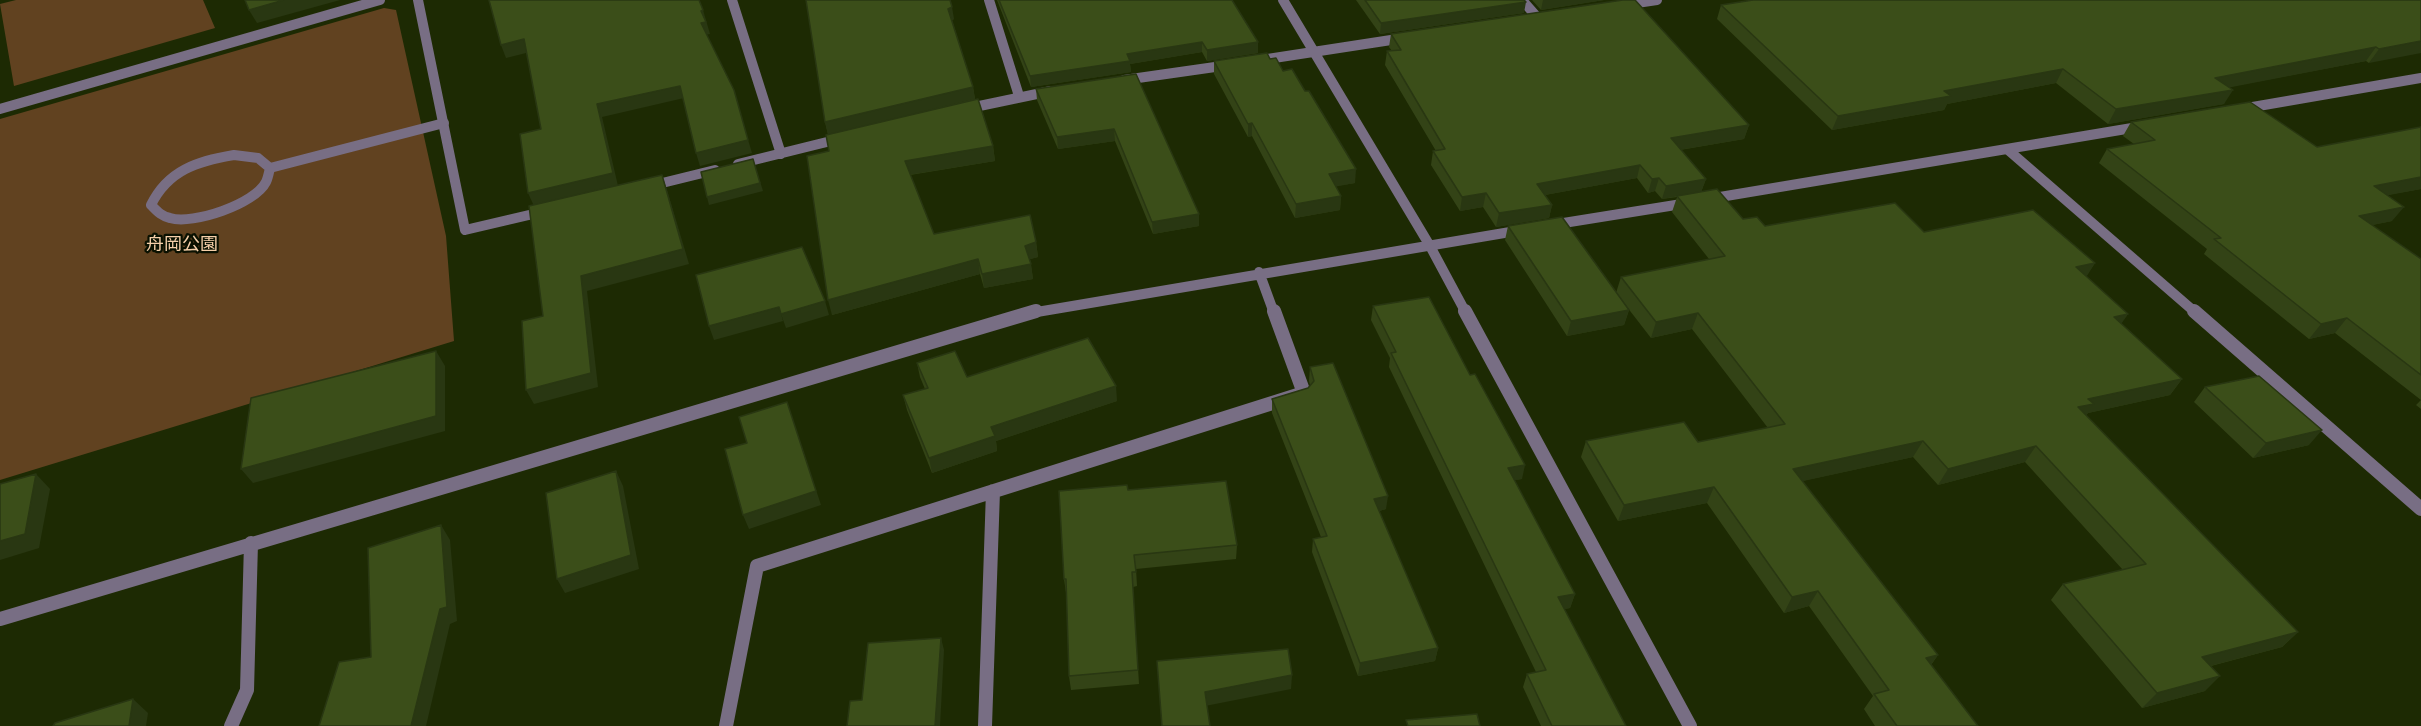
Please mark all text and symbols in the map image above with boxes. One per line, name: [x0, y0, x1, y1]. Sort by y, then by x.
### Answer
park label: 舟岡公園: [146, 234, 218, 256]

